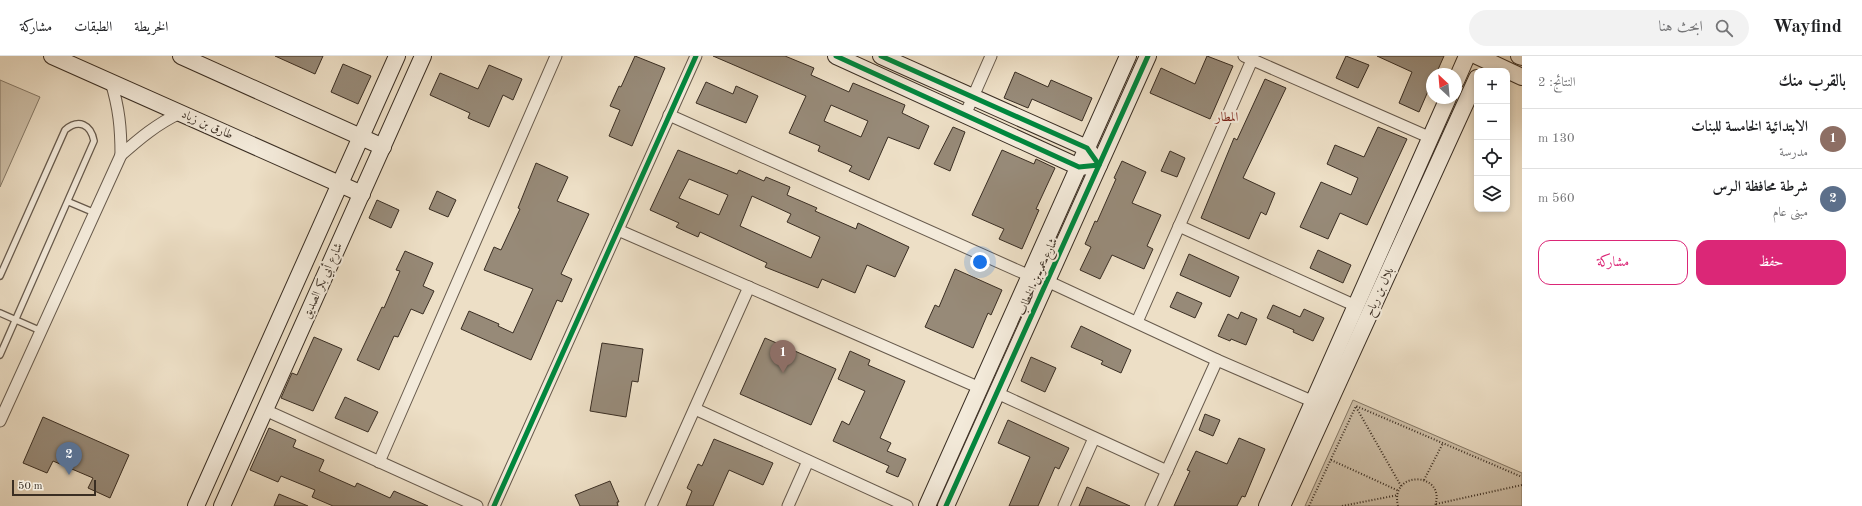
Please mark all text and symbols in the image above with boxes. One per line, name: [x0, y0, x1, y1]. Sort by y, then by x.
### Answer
search box: [1469, 10, 1749, 46]
icon: search: [1713, 17, 1735, 39]
text: Wayfind: [1773, 18, 1842, 37]
text: مشاركة: [20, 20, 52, 34]
text: الطبقات: [74, 20, 112, 34]
text: الخريطة: [134, 20, 168, 34]
text: ابحث هنا: [1659, 20, 1703, 35]
north arrow: [1426, 68, 1462, 104]
map controls: [1474, 68, 1510, 212]
button: +: [1474, 68, 1510, 104]
text: بالقرب منك: [1778, 73, 1846, 90]
text: النتائج: 2: [1538, 76, 1576, 89]
button: −: [1474, 104, 1510, 140]
street label: طارق بن زياد: [179, 108, 235, 143]
district label: المطار: [1214, 111, 1239, 125]
text: الابتدائية الخامسة للبنات: [1691, 120, 1808, 135]
text: 130 m: [1538, 132, 1575, 145]
text: 1: [1829, 132, 1837, 145]
button: locate: [1474, 140, 1510, 176]
text: مدرسة: [1779, 146, 1808, 159]
button: layers: [1474, 176, 1510, 212]
text: شرطة محافظة الـرس: [1712, 180, 1808, 195]
text: 560 m: [1538, 192, 1575, 205]
text: 2: [1829, 192, 1837, 205]
text: مبنى عام: [1773, 206, 1808, 219]
street label: شارع عمر بن الخطاب: [1016, 236, 1064, 319]
street label: شارع أبي بكر الصديق: [298, 240, 349, 322]
button: مشاركة: [1538, 240, 1688, 285]
button: حفظ: [1696, 240, 1846, 285]
your location: [970, 252, 990, 272]
street label: بلال بن رباح: [1364, 266, 1400, 320]
pin: 1: [770, 340, 796, 373]
pin: 2: [56, 442, 82, 475]
scale bar: [12, 478, 96, 497]
text: 50 m: [18, 481, 43, 492]

